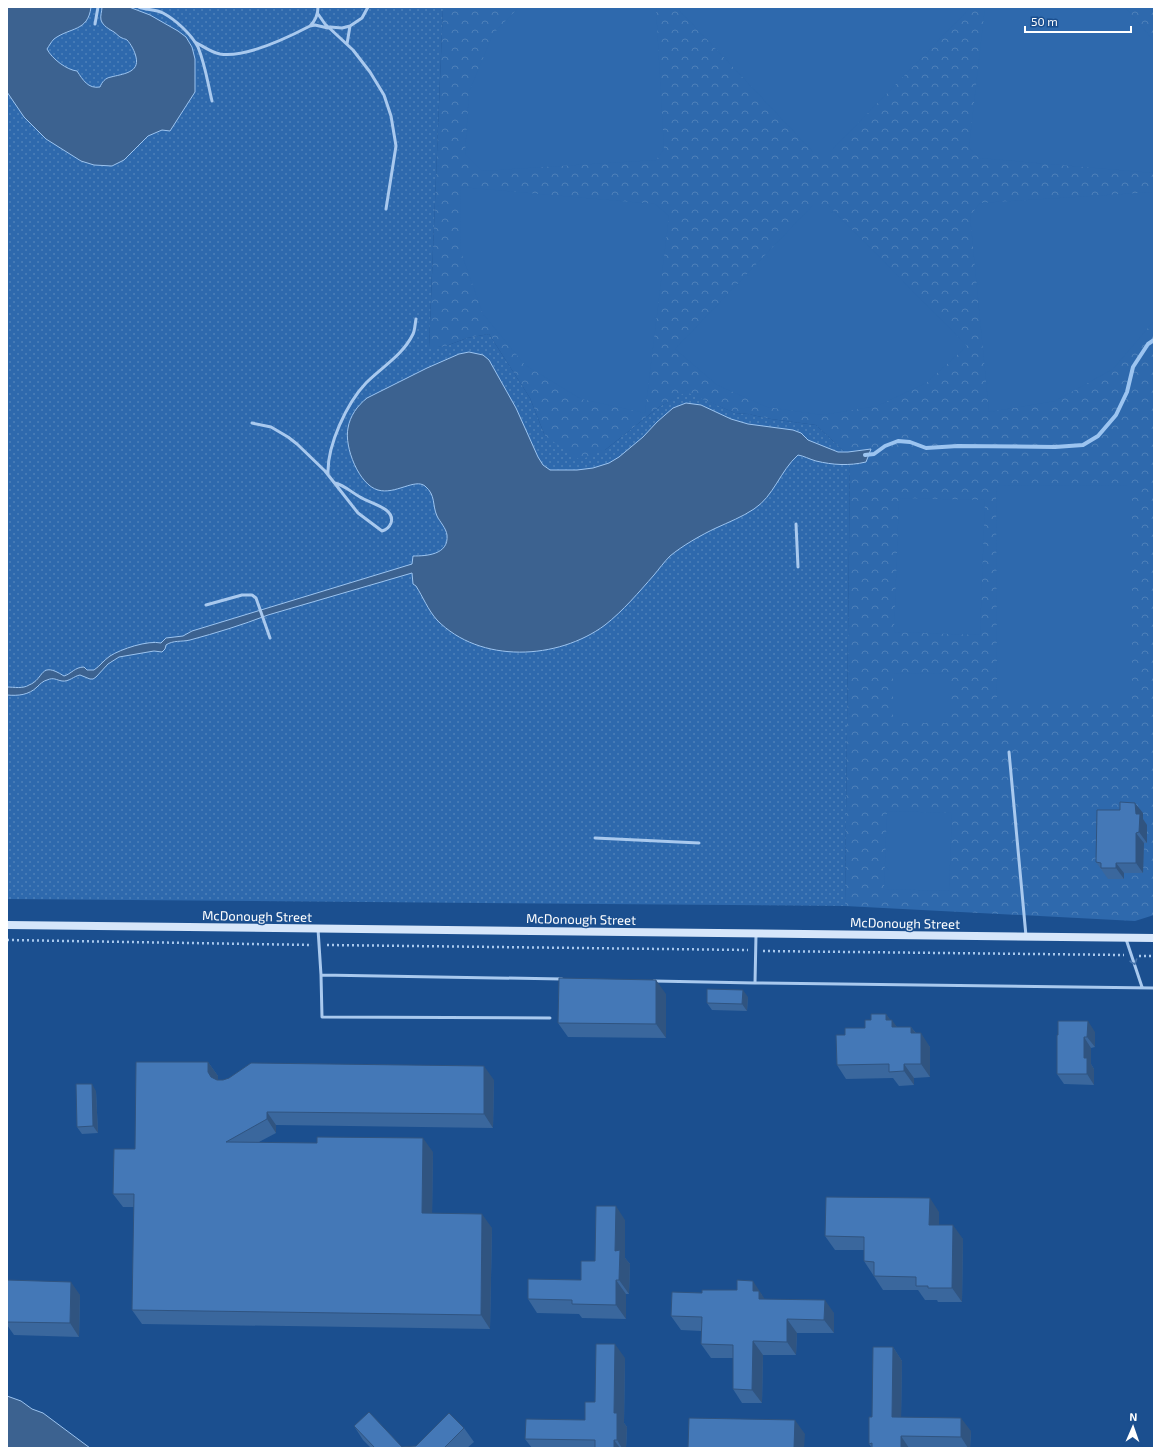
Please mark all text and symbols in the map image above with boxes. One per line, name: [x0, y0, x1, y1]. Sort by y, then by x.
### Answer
scale bar: [1025, 8, 1131, 34]
text: 50 m: [1031, 14, 1058, 28]
street label: McDonough Street: [202, 907, 312, 925]
street label: McDonough Street: [526, 910, 636, 928]
street label: McDonough Street: [850, 914, 960, 932]
one-way arrow: [1129, 959, 1138, 966]
north arrow: [1113, 1407, 1153, 1447]
text: N: [1129, 1410, 1138, 1423]

